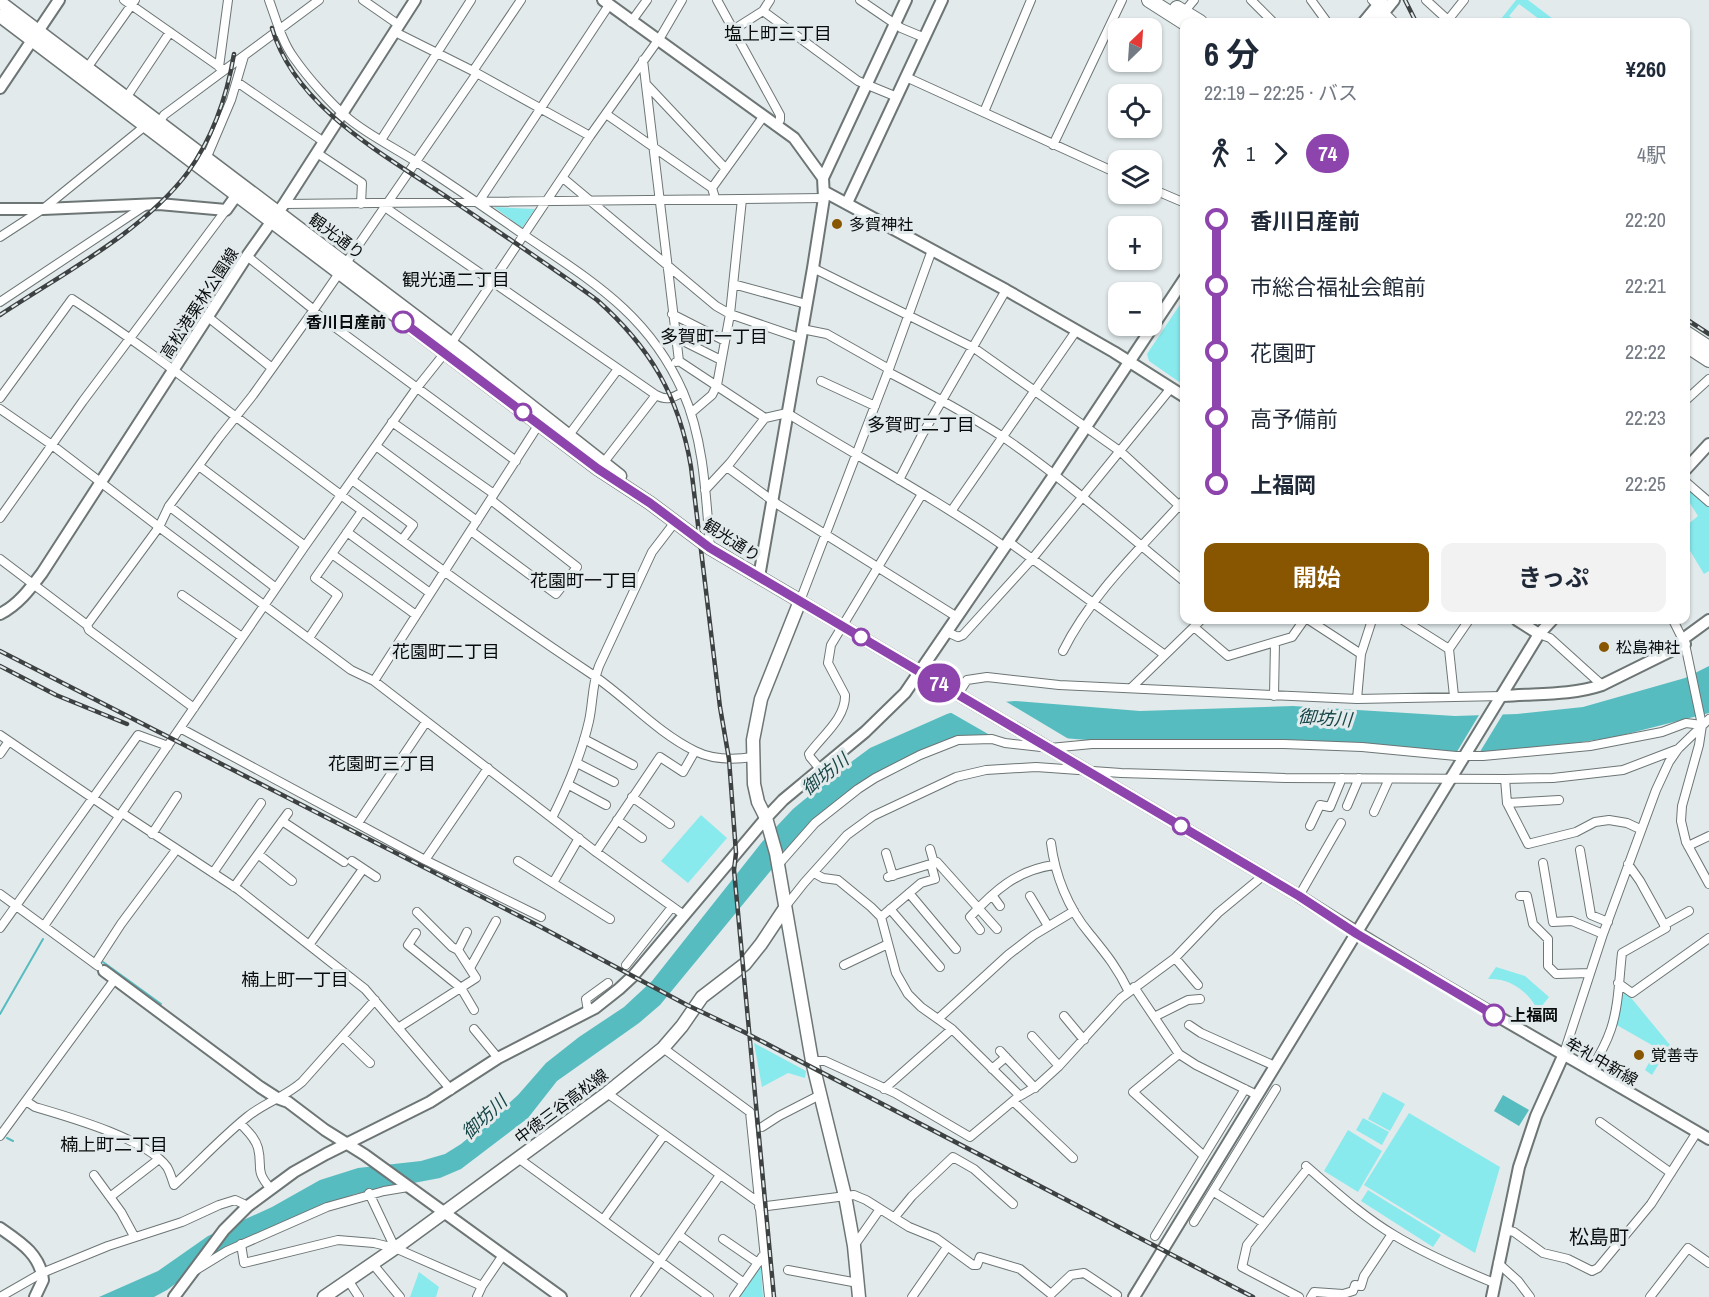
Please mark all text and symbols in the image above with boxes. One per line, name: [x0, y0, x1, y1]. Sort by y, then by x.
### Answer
north arrow: [1108, 18, 1162, 72]
map controls: [1108, 18, 1162, 336]
district label: 塩上町三丁目: [724, 21, 832, 46]
text: 6 分: [1204, 32, 1260, 76]
text: ¥260: [1626, 54, 1666, 84]
text: 22:19 – 22:25 · バス: [1204, 79, 1358, 106]
button: locate: [1108, 84, 1162, 138]
icon: walk: [1204, 137, 1237, 170]
icon: forward: [1264, 137, 1297, 170]
text: 74: [1318, 139, 1337, 168]
text: 1: [1246, 140, 1255, 167]
text: 4駅: [1637, 141, 1666, 168]
button: layers: [1108, 150, 1162, 204]
text: 香川日産前: [1250, 206, 1360, 236]
text: 22:20: [1625, 206, 1666, 233]
street label: 観光通り: [305, 208, 369, 264]
place label: 多賀神社: [849, 213, 913, 235]
button: +: [1108, 216, 1162, 270]
marker: 多賀神社: [830, 217, 844, 231]
street label: 高松港栗林公園線: [155, 243, 243, 363]
district label: 観光通二丁目: [402, 267, 510, 292]
text: 市総合福祉会館前: [1250, 272, 1426, 302]
text: 22:21: [1625, 272, 1666, 299]
button: −: [1108, 282, 1162, 336]
place label: 香川日産前: [306, 311, 386, 333]
marker: 香川日産前: [392, 311, 414, 333]
district label: 多賀町一丁目: [660, 324, 768, 349]
text: 花園町: [1250, 338, 1316, 368]
text: 22:22: [1625, 338, 1666, 365]
unlabelled marker: [514, 403, 532, 421]
text: 高予備前: [1250, 404, 1338, 434]
text: 22:23: [1625, 404, 1666, 431]
district label: 多賀町二丁目: [867, 412, 975, 437]
text: 上福岡: [1250, 470, 1316, 500]
text: 22:25: [1625, 470, 1666, 497]
street label: 観光通り: [699, 513, 765, 567]
button: 開始: [1204, 543, 1429, 612]
button: きっぷ: [1441, 543, 1666, 612]
district label: 花園町一丁目: [530, 568, 638, 593]
unlabelled marker: [852, 628, 870, 646]
place label: 松島神社: [1616, 636, 1680, 658]
district label: 花園町二丁目: [392, 639, 500, 664]
marker: 松島神社: [1597, 640, 1611, 654]
line badge: 74: [912, 664, 966, 702]
text: 74: [929, 669, 949, 698]
water label: 御坊川: [1297, 704, 1355, 732]
water label: 御坊川: [796, 746, 855, 801]
district label: 花園町三丁目: [328, 751, 436, 776]
unlabelled marker: [1172, 817, 1190, 835]
district label: 楠上町一丁目: [241, 967, 349, 992]
marker: 上福岡: [1483, 1004, 1505, 1026]
place label: 上福岡: [1510, 1004, 1558, 1026]
street label: 牟礼中新線: [1562, 1031, 1642, 1091]
place label: 覚善寺: [1651, 1044, 1699, 1066]
marker: 覚善寺: [1632, 1048, 1646, 1062]
street label: 中徳三谷高松線: [510, 1064, 612, 1148]
water label: 御坊川: [456, 1088, 514, 1145]
district label: 楠上町二丁目: [60, 1132, 168, 1157]
district label: 松島町: [1569, 1223, 1629, 1250]

